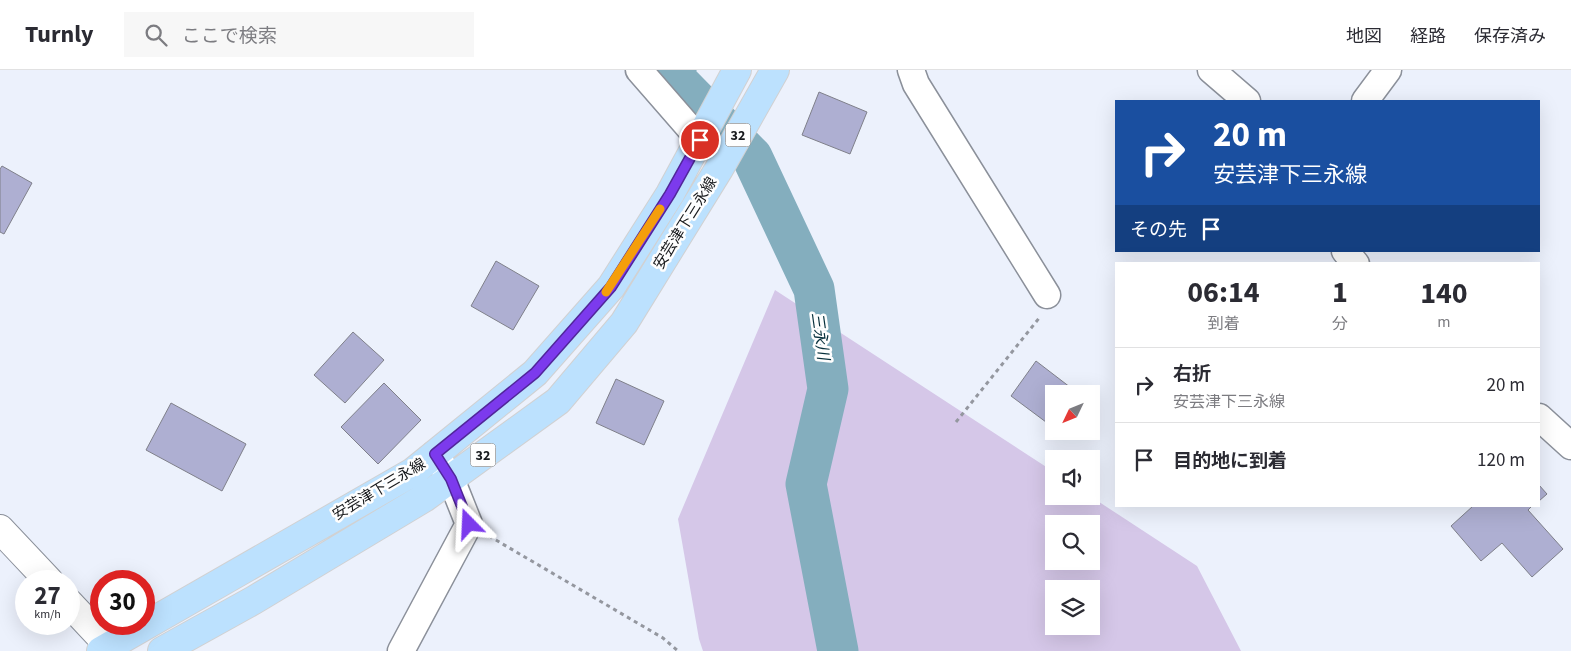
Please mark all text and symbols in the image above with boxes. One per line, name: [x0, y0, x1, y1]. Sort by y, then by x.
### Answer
search box: [124, 12, 474, 57]
text: Turnly: [25, 17, 94, 52]
icon: search: [142, 21, 170, 49]
text: ここで検索: [182, 23, 277, 50]
text: 地図: [1346, 24, 1382, 49]
text: 経路: [1410, 24, 1446, 49]
text: 保存済み: [1474, 24, 1546, 49]
text: 20 m: [1213, 110, 1287, 160]
pin: [679, 119, 721, 161]
icon: right: [1130, 120, 1195, 185]
road number: 32: [726, 124, 750, 146]
icon: arrive: [686, 126, 714, 154]
text: 安芸津下三永線: [1213, 159, 1367, 191]
street label: 安芸津下三永線: [649, 173, 722, 273]
icon: arrive: [1197, 215, 1225, 243]
text: その先: [1130, 217, 1187, 244]
text: 06:14: [1187, 271, 1260, 314]
text: 1: [1332, 271, 1348, 314]
text: 140: [1420, 272, 1468, 315]
water label: 三永川: [806, 311, 835, 363]
text: m: [1437, 311, 1451, 333]
text: 到着: [1207, 313, 1239, 335]
text: 分: [1332, 313, 1348, 335]
text: 右折: [1173, 361, 1211, 388]
icon: right: [1130, 371, 1158, 399]
text: 20 m: [1487, 372, 1525, 399]
north arrow: [1045, 385, 1100, 440]
map controls: [1045, 385, 1100, 635]
text: 安芸津下三永線: [1173, 391, 1285, 413]
road number: 32: [470, 444, 496, 466]
icon: arrive: [1130, 446, 1158, 474]
text: 120 m: [1477, 447, 1525, 474]
text: 目的地に到着: [1173, 448, 1287, 475]
button: sound: [1045, 450, 1100, 505]
street label: 安芸津下三永線: [329, 453, 430, 525]
position arrow: [442, 497, 494, 549]
button: search: [1045, 515, 1100, 570]
speed limit sign: 30: [90, 570, 155, 635]
text: 27: [34, 578, 61, 614]
button: layers: [1045, 580, 1100, 635]
text: km/h: [34, 606, 61, 623]

